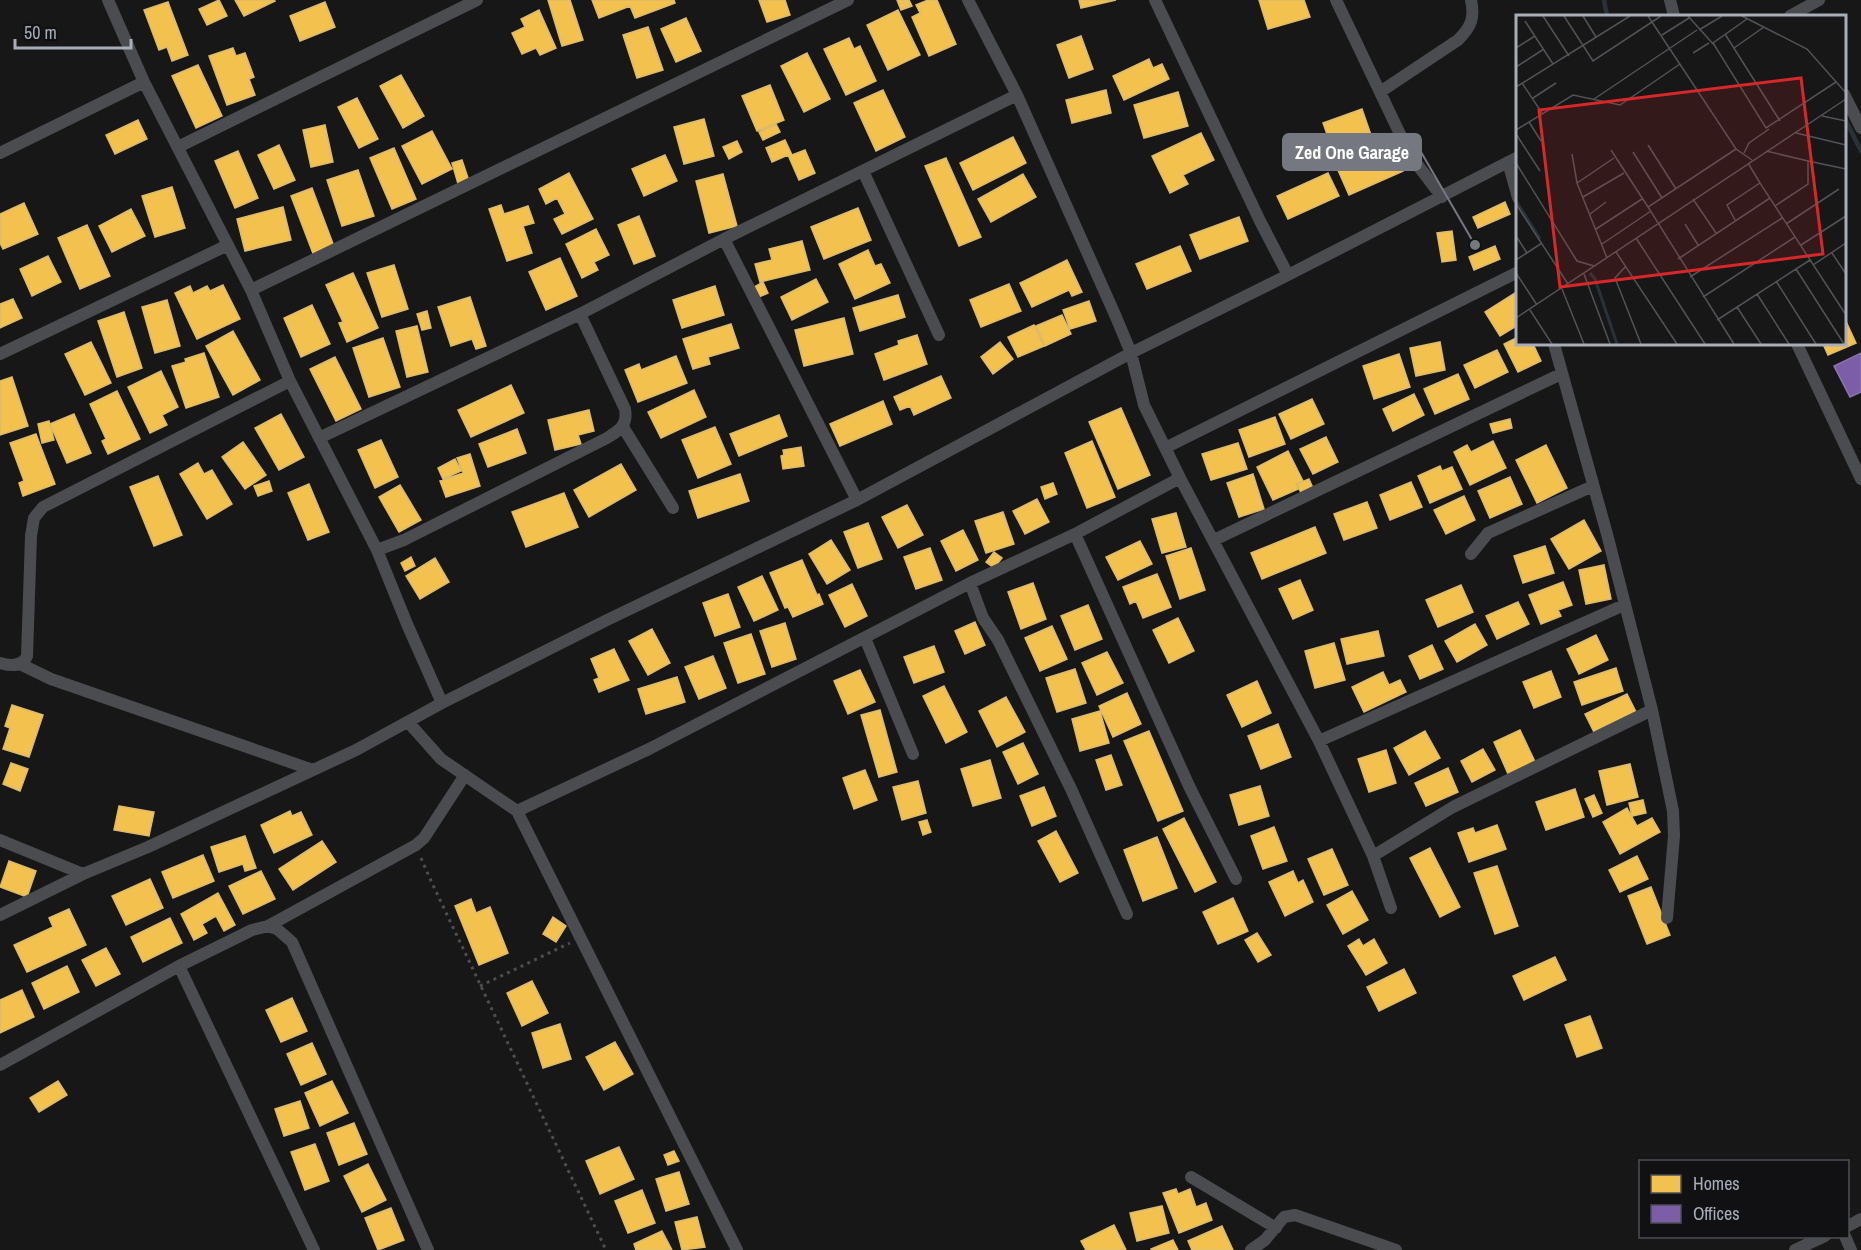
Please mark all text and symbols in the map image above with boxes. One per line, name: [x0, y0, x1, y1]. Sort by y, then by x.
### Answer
scale bar: [15, 12, 130, 50]
inset map: [1516, 15, 1846, 345]
text: 50 m: [24, 20, 57, 45]
callout: Zed One Garage: [1283, 134, 1421, 170]
text: Zed One Garage: [1295, 140, 1409, 165]
legend: [1639, 1160, 1849, 1238]
text: Homes: [1693, 1171, 1740, 1196]
text: Offices: [1693, 1201, 1740, 1226]

